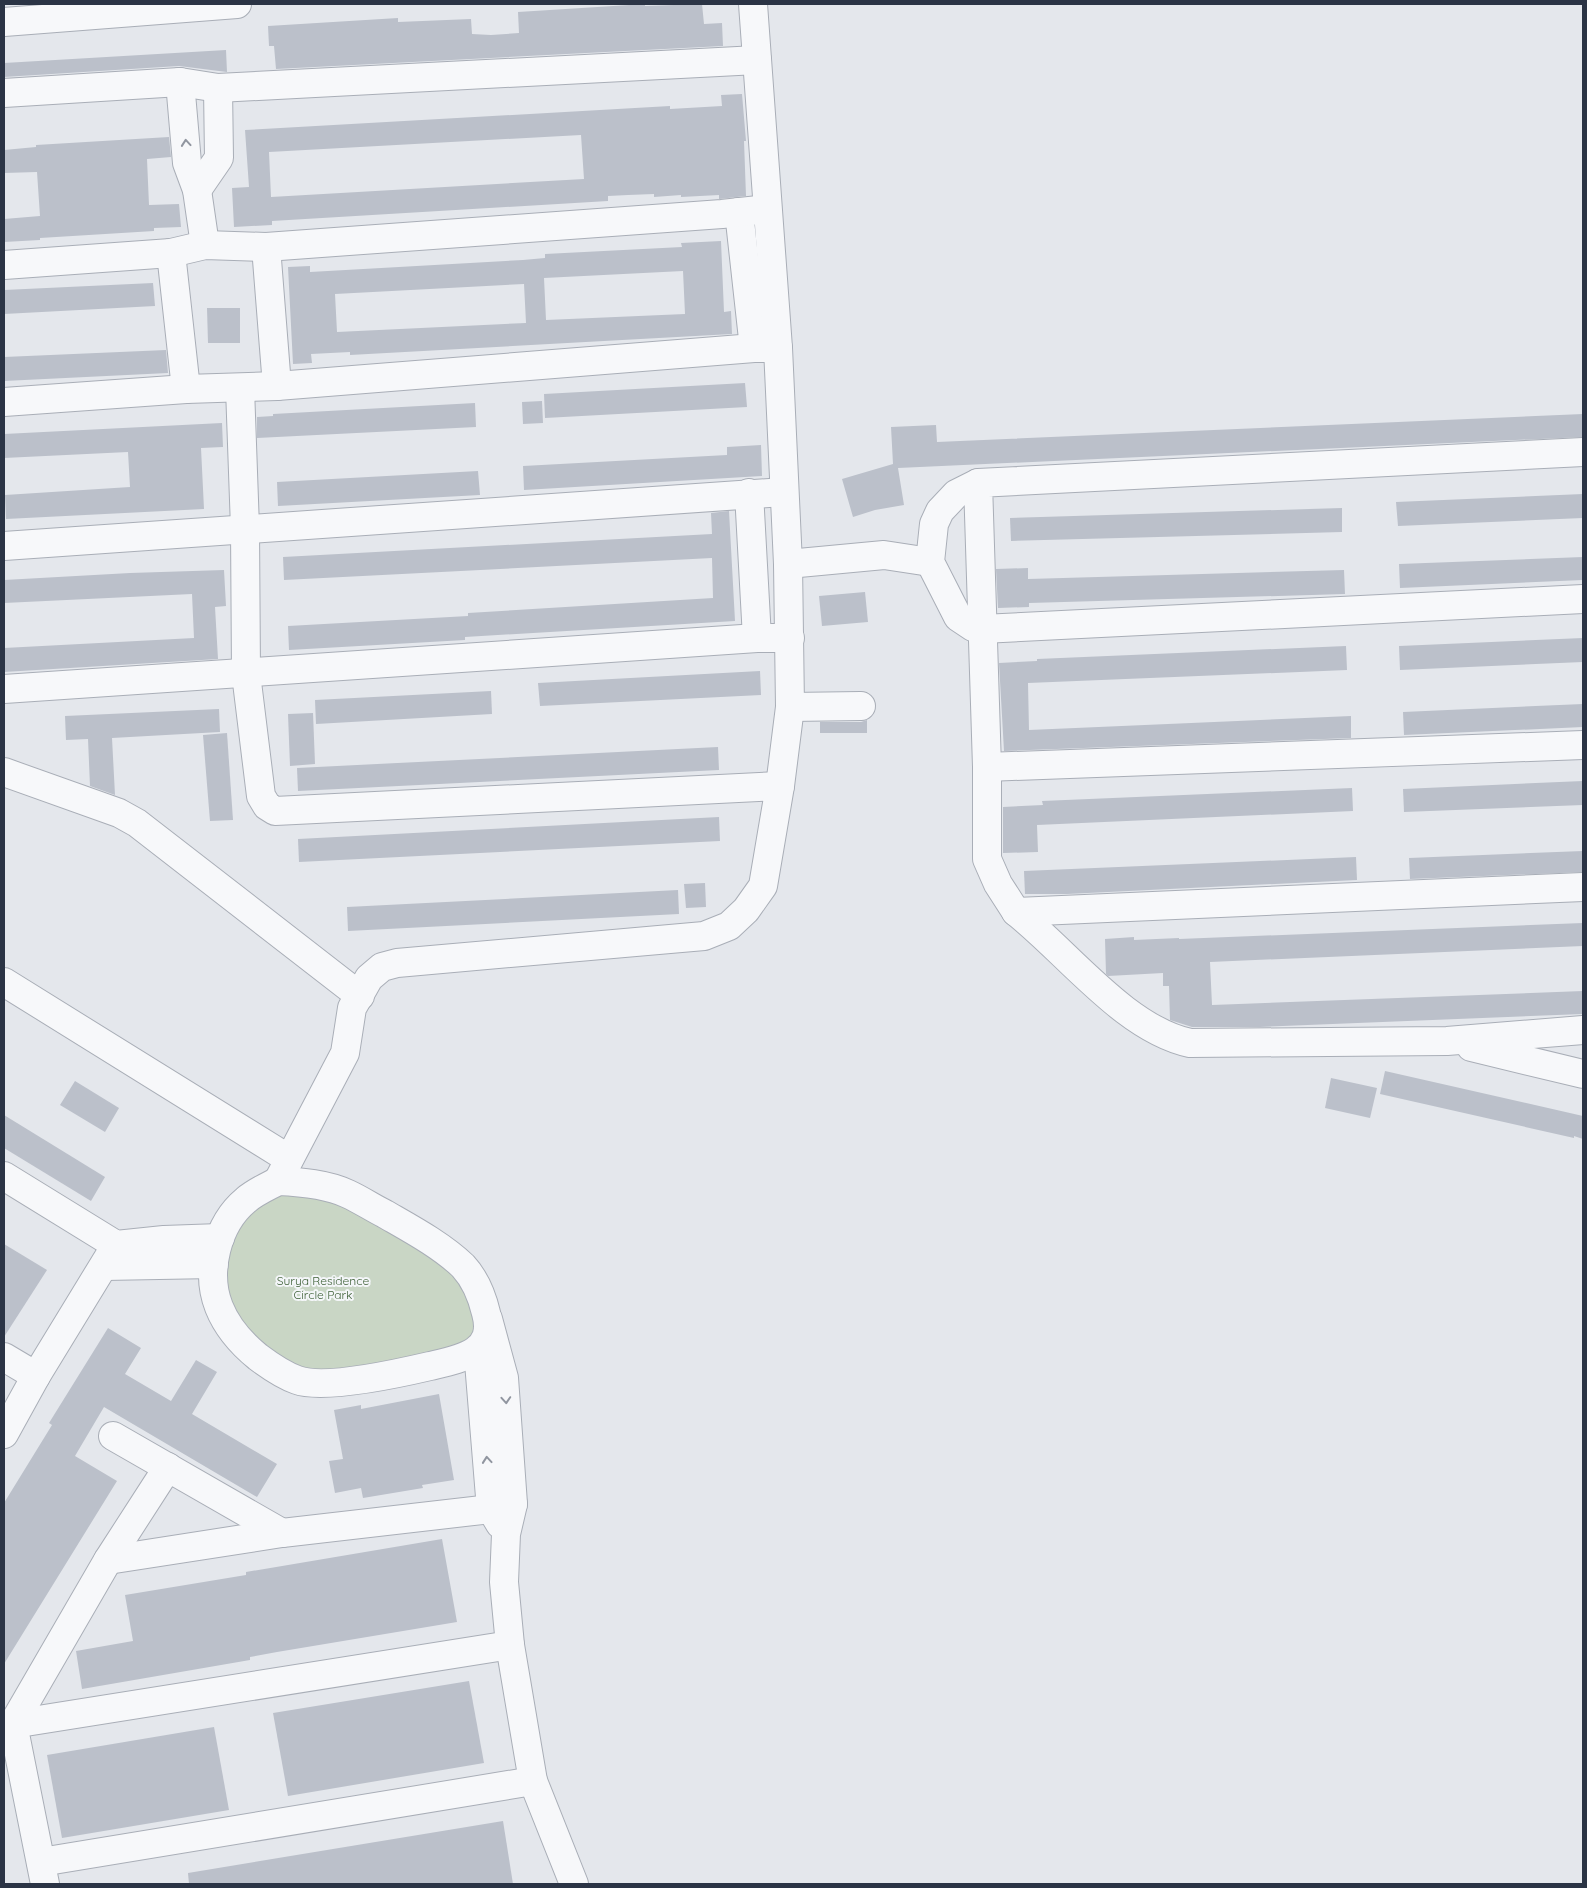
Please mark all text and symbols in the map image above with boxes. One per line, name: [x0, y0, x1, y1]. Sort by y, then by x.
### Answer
one-way arrow: [180, 139, 191, 147]
park label: Surya Residence Circle Park: [277, 1273, 369, 1302]
one-way arrow: [500, 1397, 511, 1405]
one-way arrow: [482, 1456, 493, 1464]

